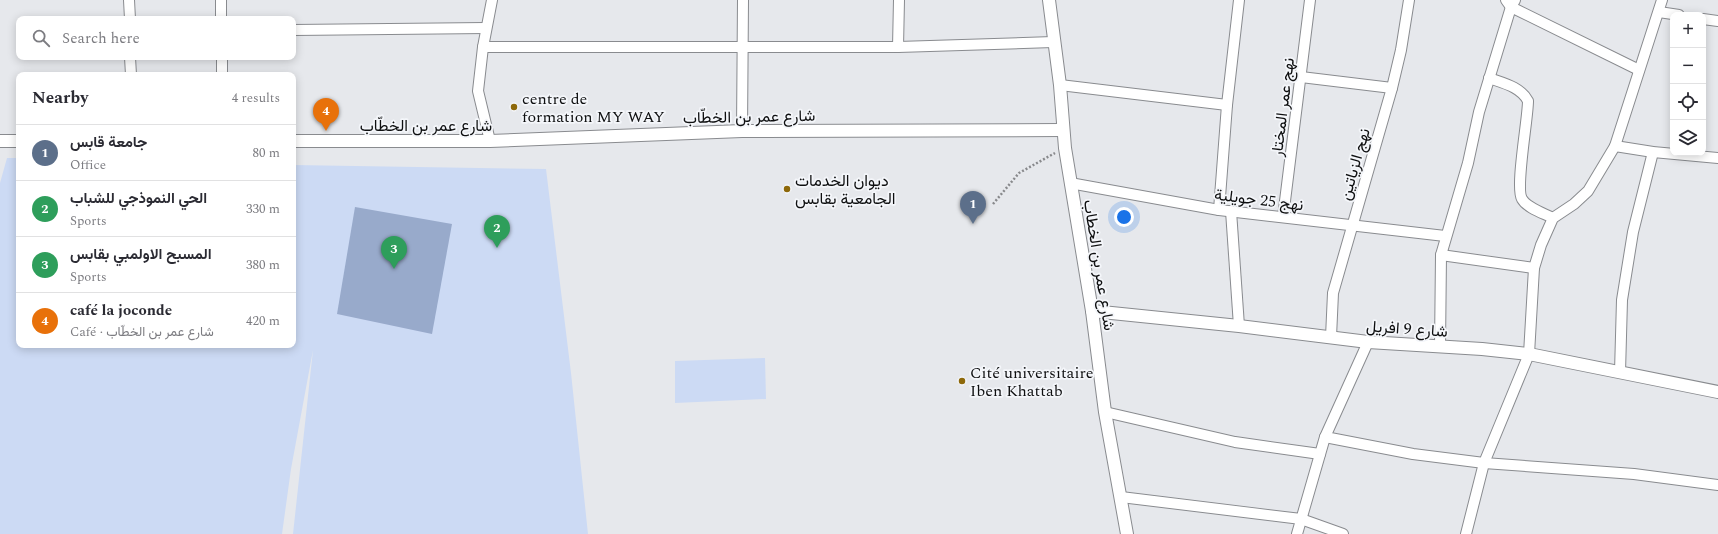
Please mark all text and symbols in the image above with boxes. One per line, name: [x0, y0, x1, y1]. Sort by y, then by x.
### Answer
map controls: [1670, 12, 1706, 156]
button: +: [1670, 12, 1706, 48]
search box: [16, 16, 296, 60]
icon: search: [30, 27, 52, 49]
text: Search here: [62, 27, 140, 50]
button: −: [1670, 48, 1706, 84]
street label: نهج عمر المختار: [1265, 56, 1301, 159]
button: locate: [1670, 84, 1706, 120]
text: Nearby: [32, 85, 88, 111]
place label: centre de formation MY WAY: [522, 87, 665, 129]
text: 4 results: [232, 88, 280, 108]
pin: 4: [313, 98, 339, 131]
marker: centre de formation MY WAY: [509, 102, 519, 112]
street label: شارع عمر بن الخطّاب: [683, 104, 815, 130]
street label: شارع عمر بن الخطّاب: [360, 114, 492, 138]
button: layers: [1670, 120, 1706, 156]
street label: نهج الزياتين: [1333, 125, 1377, 203]
text: جامعة قابس: [70, 131, 147, 154]
text: 1: [41, 143, 49, 163]
text: 80 m: [253, 143, 280, 163]
text: Office: [70, 155, 106, 175]
place label: ديوان الخدمات الجامعية بقابس: [795, 169, 896, 211]
street label: نهج 25 جويلية: [1213, 183, 1305, 217]
marker: ديوان الخدمات الجامعية بقابس: [782, 184, 792, 194]
text: الحي النموذجي للشباب: [70, 187, 207, 210]
pin: 1: [960, 191, 986, 224]
street label: شارع عمر بن الخطاب: [1077, 198, 1121, 332]
text: 2: [41, 199, 49, 219]
text: 330 m: [246, 199, 280, 219]
your location: [1114, 207, 1134, 227]
text: Sports: [70, 211, 107, 231]
pin: 2: [484, 215, 510, 248]
pin: 3: [381, 236, 407, 269]
text: المسبح الاولمبي بقابس: [70, 243, 212, 266]
text: 3: [41, 255, 49, 275]
text: 380 m: [246, 255, 280, 275]
text: Sports: [70, 267, 107, 287]
text: café la joconde: [70, 299, 172, 322]
text: 4: [41, 311, 49, 331]
text: 420 m: [246, 311, 280, 331]
street label: شارع 9 افريل: [1365, 314, 1449, 344]
text: Café · شارع عمر بن الخطّاب: [70, 322, 214, 342]
place label: Cité universitaire Iben Khattab: [970, 361, 1094, 403]
marker: Cité universitaire Iben Khattab: [957, 376, 967, 386]

